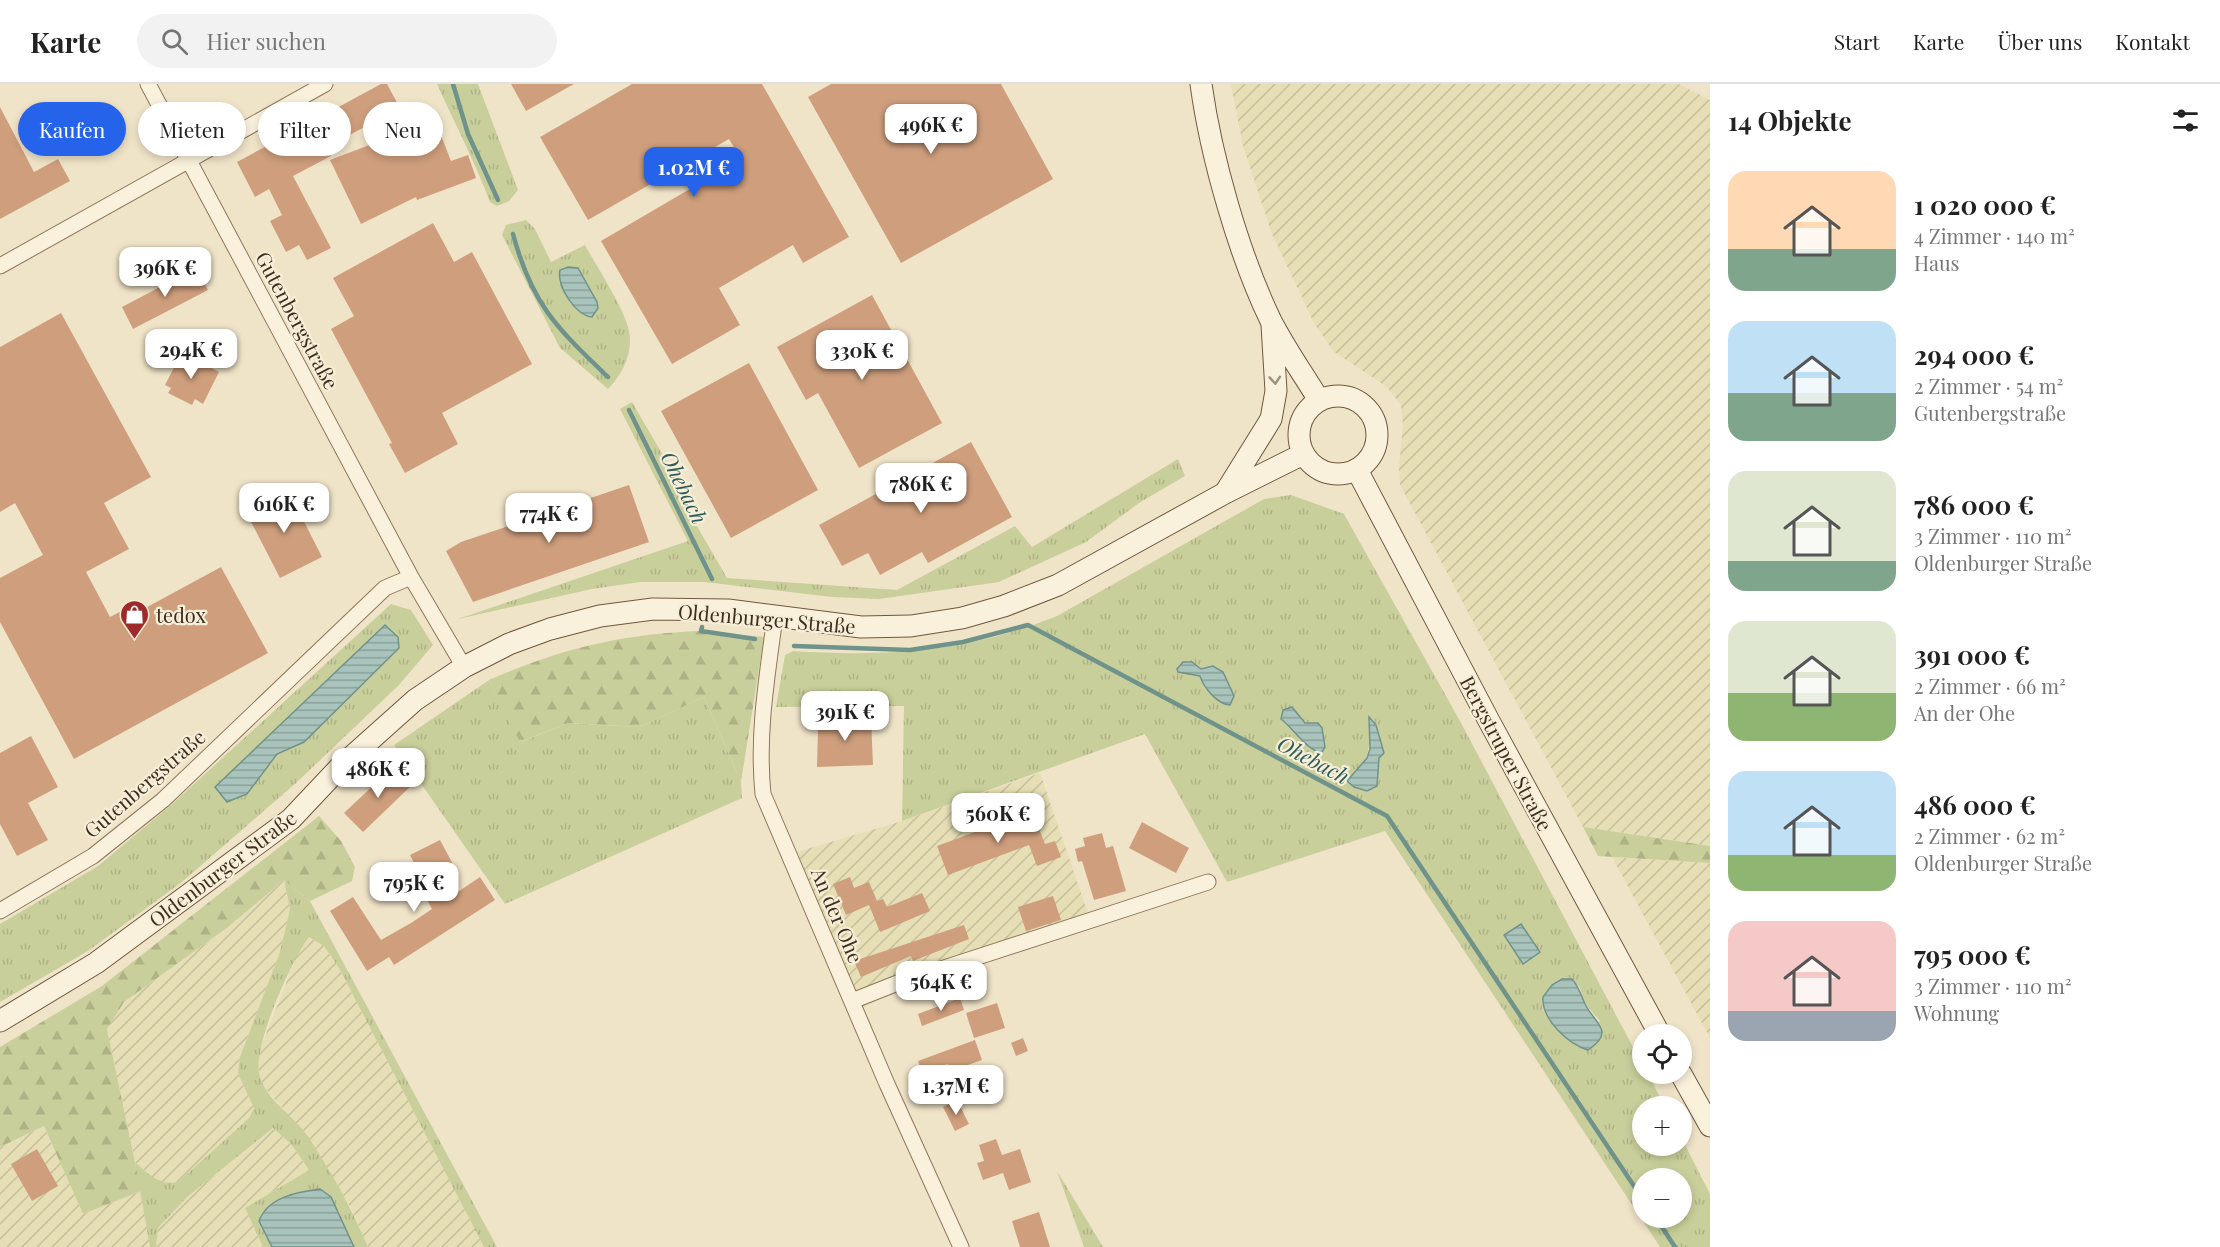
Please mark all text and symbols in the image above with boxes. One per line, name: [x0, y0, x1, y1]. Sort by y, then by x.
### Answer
search box: [137, 14, 557, 68]
text: Karte: [30, 23, 101, 60]
icon: search: [158, 25, 191, 58]
text: Hier suchen: [206, 26, 326, 56]
text: Start: [1834, 27, 1880, 55]
text: Karte: [1913, 27, 1964, 55]
text: Über uns: [1997, 27, 2082, 55]
text: Kontakt: [2115, 27, 2190, 55]
chip: Kaufen: [18, 102, 126, 156]
chip: Mieten: [138, 102, 246, 156]
chip: Filter: [258, 102, 351, 156]
chip: Neu: [363, 102, 443, 156]
text: 14 Objekte: [1728, 103, 1852, 138]
pin: 496K €: [882, 104, 980, 155]
icon: filters: [2169, 104, 2202, 137]
text: 496K €: [899, 110, 963, 137]
pin: 1.02M €: [639, 147, 749, 198]
text: 1.02M €: [658, 153, 730, 180]
text: 1 020 000 €: [1914, 187, 2056, 222]
icon: home: [1776, 195, 1848, 267]
text: 4 Zimmer · 140 m²: [1914, 222, 2075, 249]
street label: Gutenbergstraße: [250, 246, 346, 394]
pin: 396K €: [116, 247, 214, 298]
text: Haus: [1914, 249, 1960, 276]
text: 396K €: [133, 253, 197, 280]
pin: 294K €: [142, 329, 240, 380]
pin: 330K €: [813, 330, 911, 381]
text: 294K €: [159, 335, 223, 362]
text: 330K €: [830, 336, 894, 363]
text: 294 000 €: [1914, 337, 2034, 372]
icon: home: [1776, 345, 1848, 417]
text: 2 Zimmer · 54 m²: [1914, 372, 2063, 399]
one-way arrow: [1268, 375, 1281, 384]
text: Gutenbergstraße: [1914, 399, 2066, 426]
water label: Ohebach: [655, 446, 715, 528]
pin: 786K €: [872, 463, 970, 514]
text: 786K €: [889, 469, 953, 496]
pin: 616K €: [235, 483, 333, 534]
text: 786 000 €: [1914, 487, 2034, 522]
text: 616K €: [253, 489, 315, 516]
pin: 774K €: [500, 493, 598, 544]
icon: home: [1776, 495, 1848, 567]
text: 774K €: [519, 499, 579, 526]
text: 3 Zimmer · 110 m²: [1914, 522, 2071, 549]
text: Oldenburger Straße: [1914, 549, 2092, 576]
street label: Oldenburger Straße: [677, 597, 857, 639]
shop icon: tedox: [119, 598, 151, 640]
place label: tedox: [156, 601, 206, 628]
text: 391 000 €: [1914, 637, 2030, 672]
icon: home: [1776, 645, 1848, 717]
street label: Bergstruper Straße: [1455, 671, 1559, 835]
text: 2 Zimmer · 66 m²: [1914, 672, 2066, 699]
pin: 391K €: [796, 691, 894, 742]
text: 391K €: [815, 697, 875, 724]
text: An der Ohe: [1914, 699, 2015, 726]
street label: Gutenbergstraße: [78, 723, 210, 843]
water label: Ohebach: [1273, 728, 1355, 790]
pin: 486K €: [329, 748, 427, 799]
text: 486K €: [346, 754, 410, 781]
text: 486 000 €: [1914, 787, 2036, 822]
pin: 560K €: [949, 793, 1047, 844]
icon: home: [1776, 795, 1848, 867]
text: 560K €: [966, 799, 1030, 826]
street label: Oldenburger Straße: [143, 804, 301, 932]
text: 2 Zimmer · 62 m²: [1914, 822, 2065, 849]
text: Oldenburger Straße: [1914, 849, 2092, 876]
pin: 795K €: [365, 862, 463, 913]
street label: An der Ohe: [805, 862, 870, 967]
text: 795K €: [384, 868, 444, 895]
text: 795 000 €: [1914, 937, 2031, 972]
icon: home: [1776, 945, 1848, 1017]
pin: 564K €: [892, 961, 990, 1012]
text: 564K €: [910, 967, 972, 994]
text: 3 Zimmer · 110 m²: [1914, 972, 2071, 999]
text: Wohnung: [1914, 999, 1999, 1026]
map controls: [1632, 1024, 1692, 1228]
button: locate: [1632, 1024, 1692, 1084]
pin: 1.37M €: [901, 1065, 1011, 1116]
text: 1.37M €: [922, 1071, 990, 1098]
button: +: [1632, 1096, 1692, 1156]
button: −: [1632, 1168, 1692, 1228]

